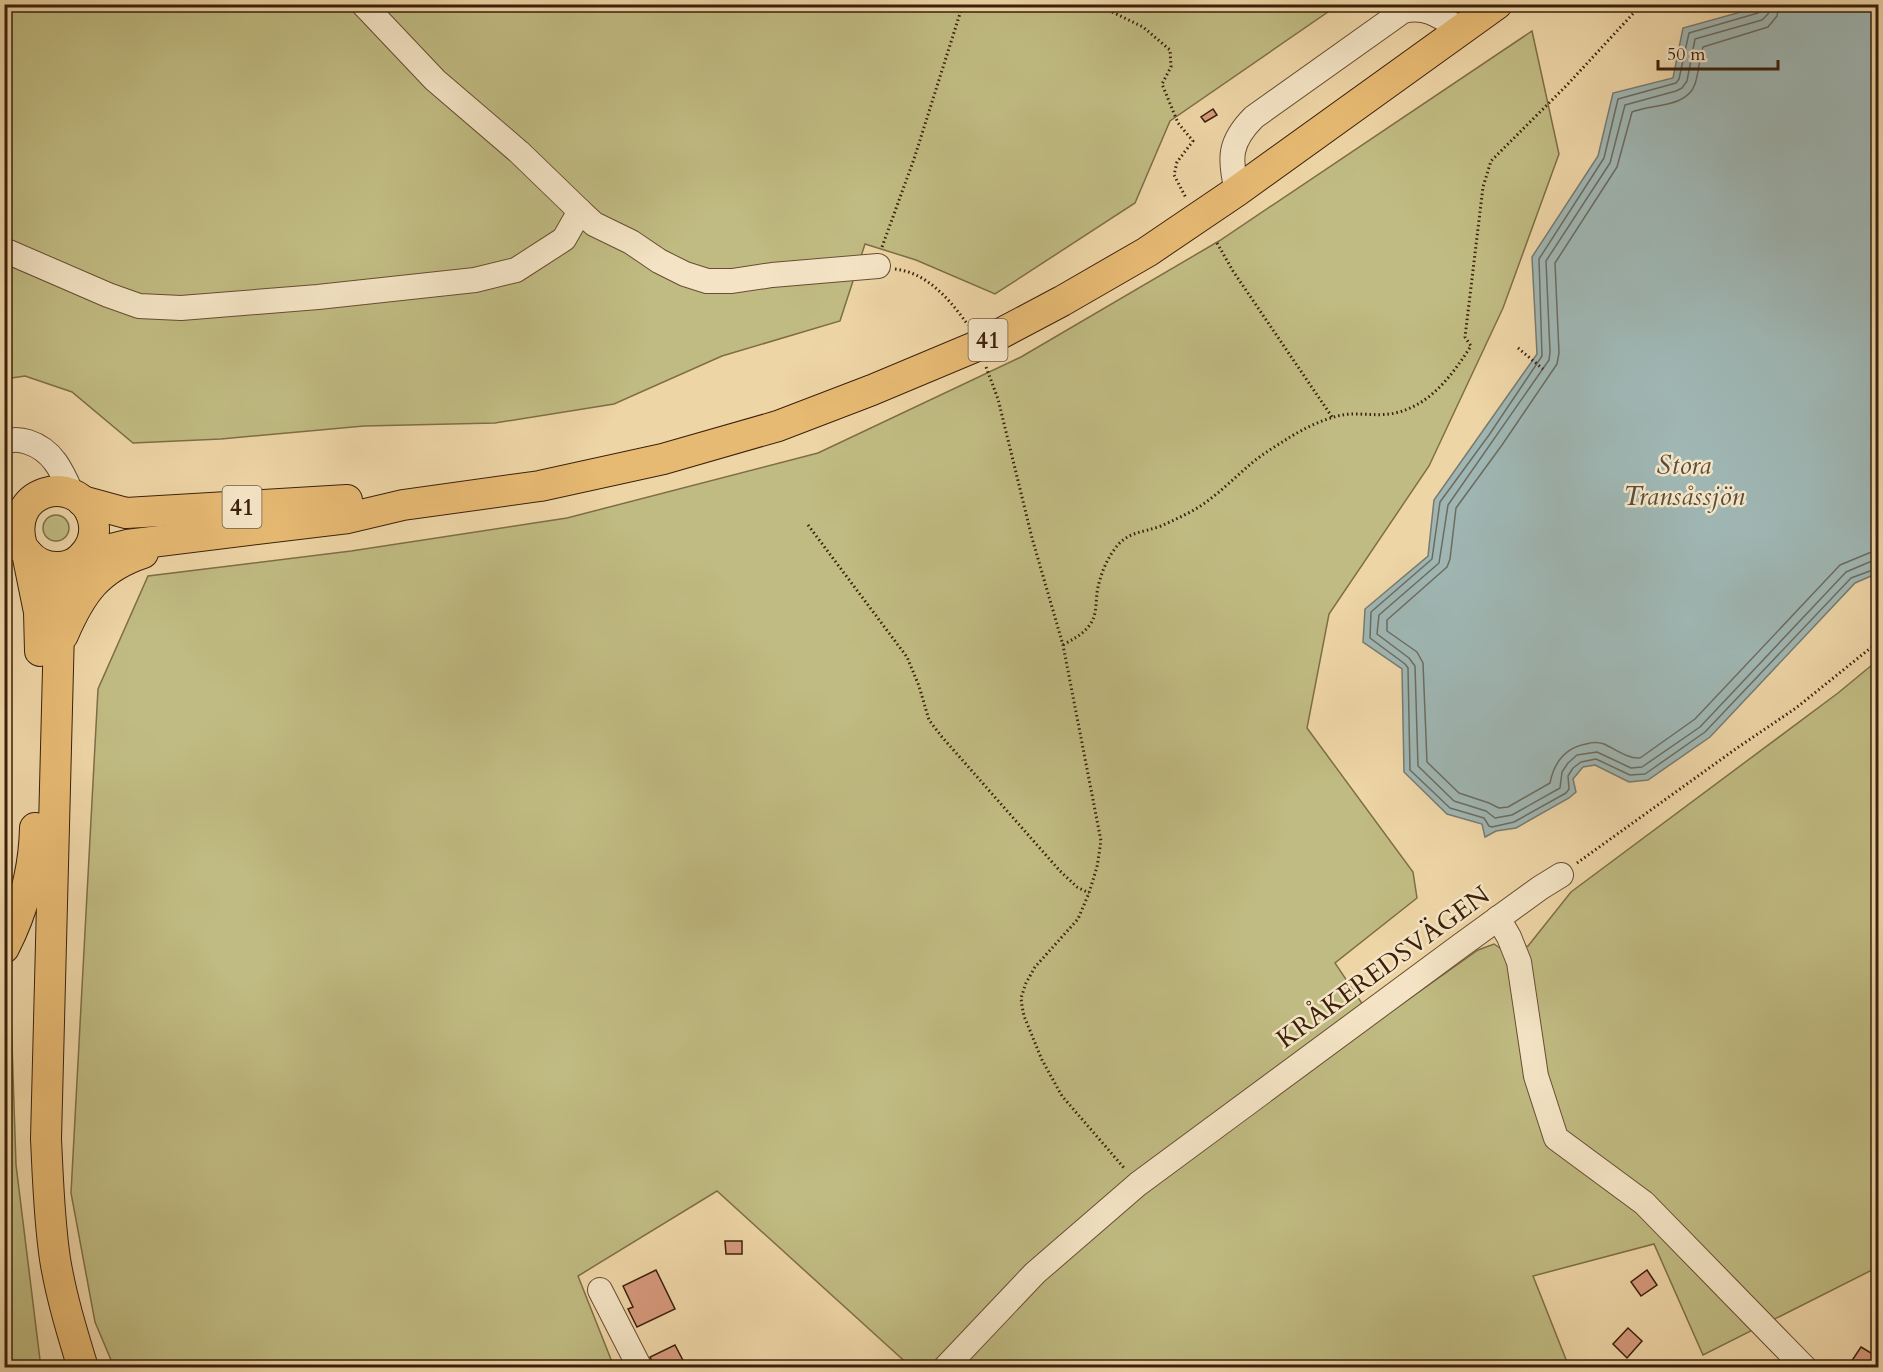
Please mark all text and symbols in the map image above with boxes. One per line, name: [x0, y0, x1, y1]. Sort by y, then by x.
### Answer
scale bar: [1658, 33, 1778, 71]
text: 50 m: [1667, 42, 1706, 67]
road number: 41: [968, 319, 1008, 361]
water label: Stora Transåssjön: [1623, 447, 1745, 515]
road number: 41: [222, 486, 262, 528]
street label: KRÅKEREDSVÄGEN: [1269, 878, 1497, 1056]

